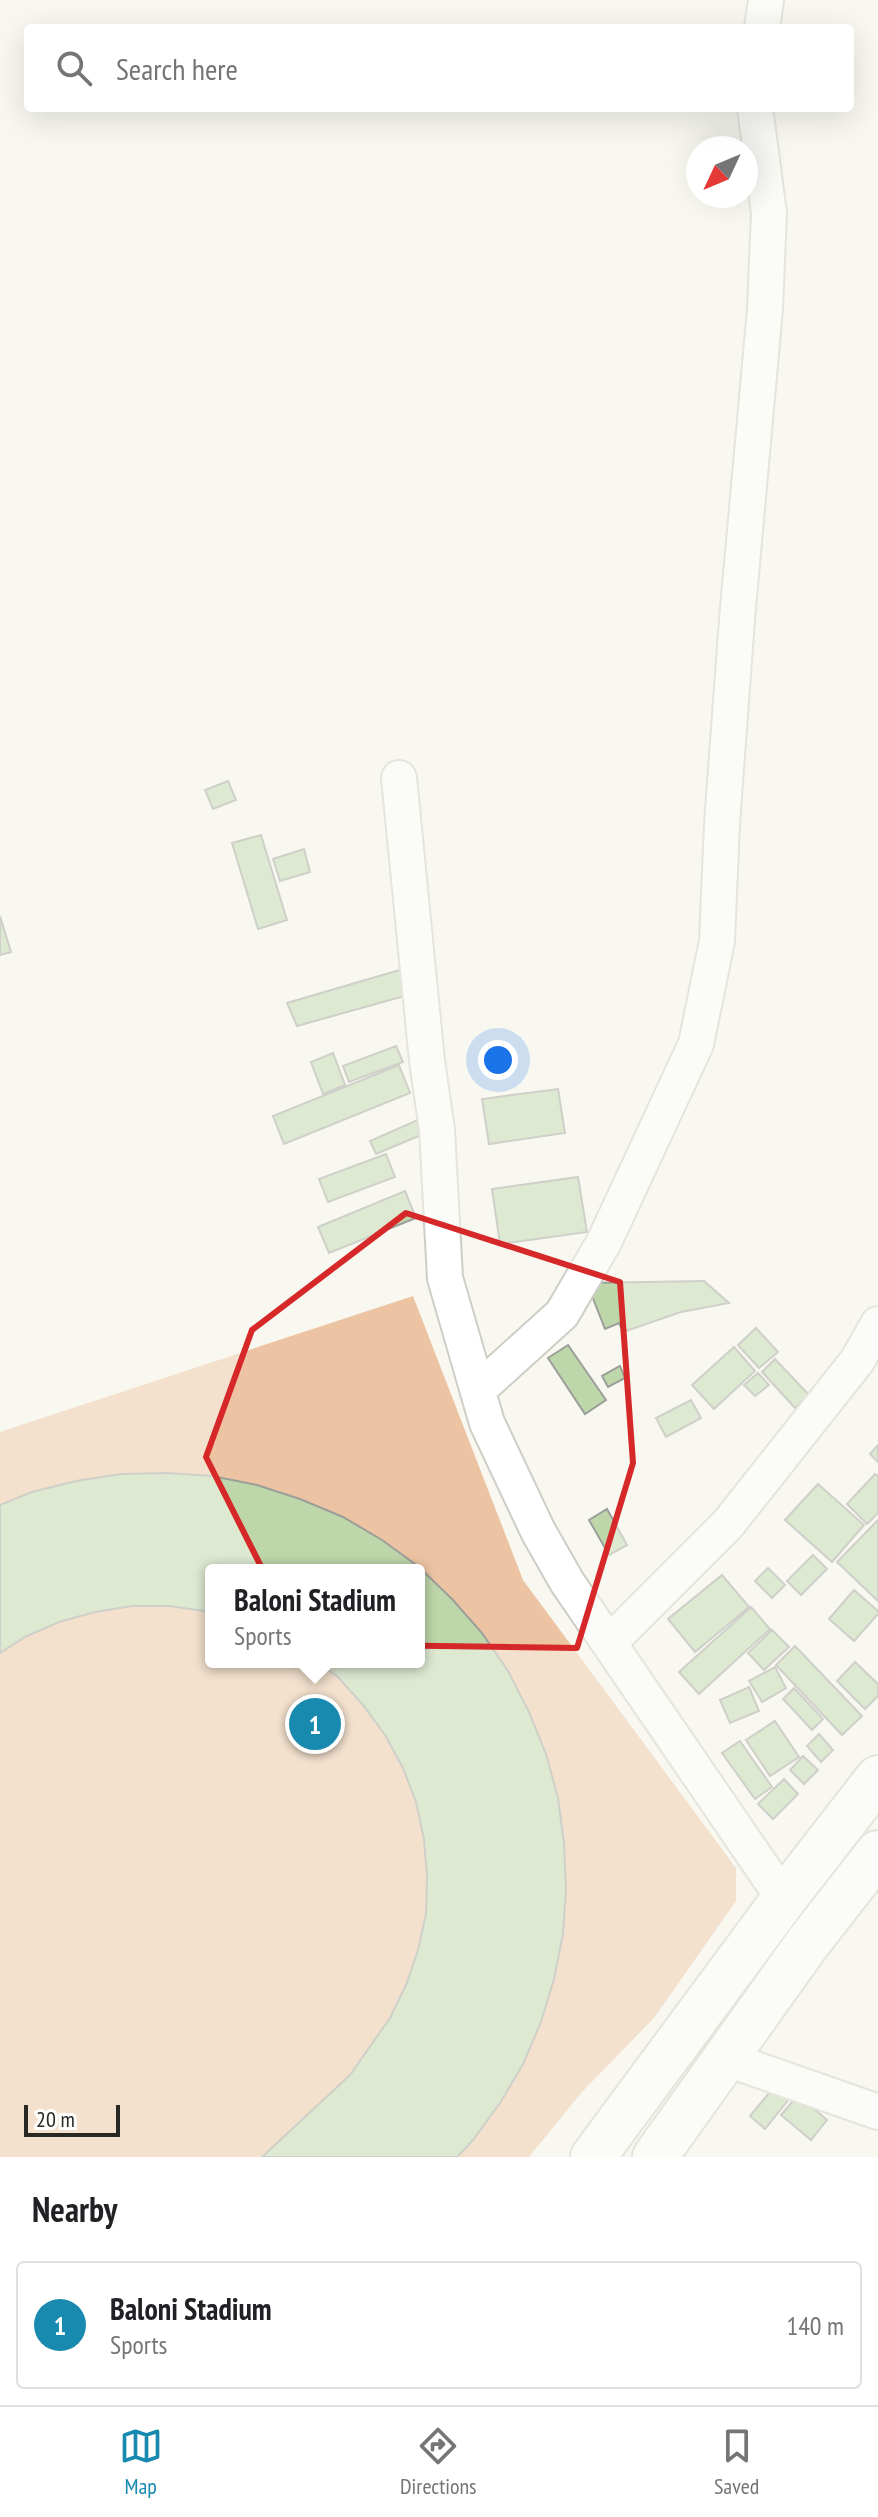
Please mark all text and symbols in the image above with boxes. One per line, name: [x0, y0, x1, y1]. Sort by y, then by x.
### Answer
search box: [24, 24, 854, 112]
icon: search: [52, 46, 96, 90]
text: Search here: [116, 49, 238, 88]
north arrow: [686, 136, 758, 208]
your location: [478, 1040, 518, 1080]
popup: [205, 1564, 425, 1668]
text: Baloni Stadium: [234, 1580, 396, 1619]
text: Sports: [234, 1619, 291, 1652]
pin: 1: [289, 1694, 341, 1754]
scale bar: [24, 2101, 120, 2137]
text: 20 m: [36, 2105, 75, 2133]
text: Nearby: [32, 2187, 117, 2231]
text: Baloni Stadium: [110, 2289, 272, 2328]
text: 1: [54, 2309, 66, 2342]
text: 140 m: [786, 2309, 844, 2342]
text: Sports: [110, 2328, 167, 2361]
tab: Map: [119, 2424, 163, 2500]
tab: Directions: [400, 2424, 477, 2500]
tab: Saved: [714, 2424, 759, 2500]

